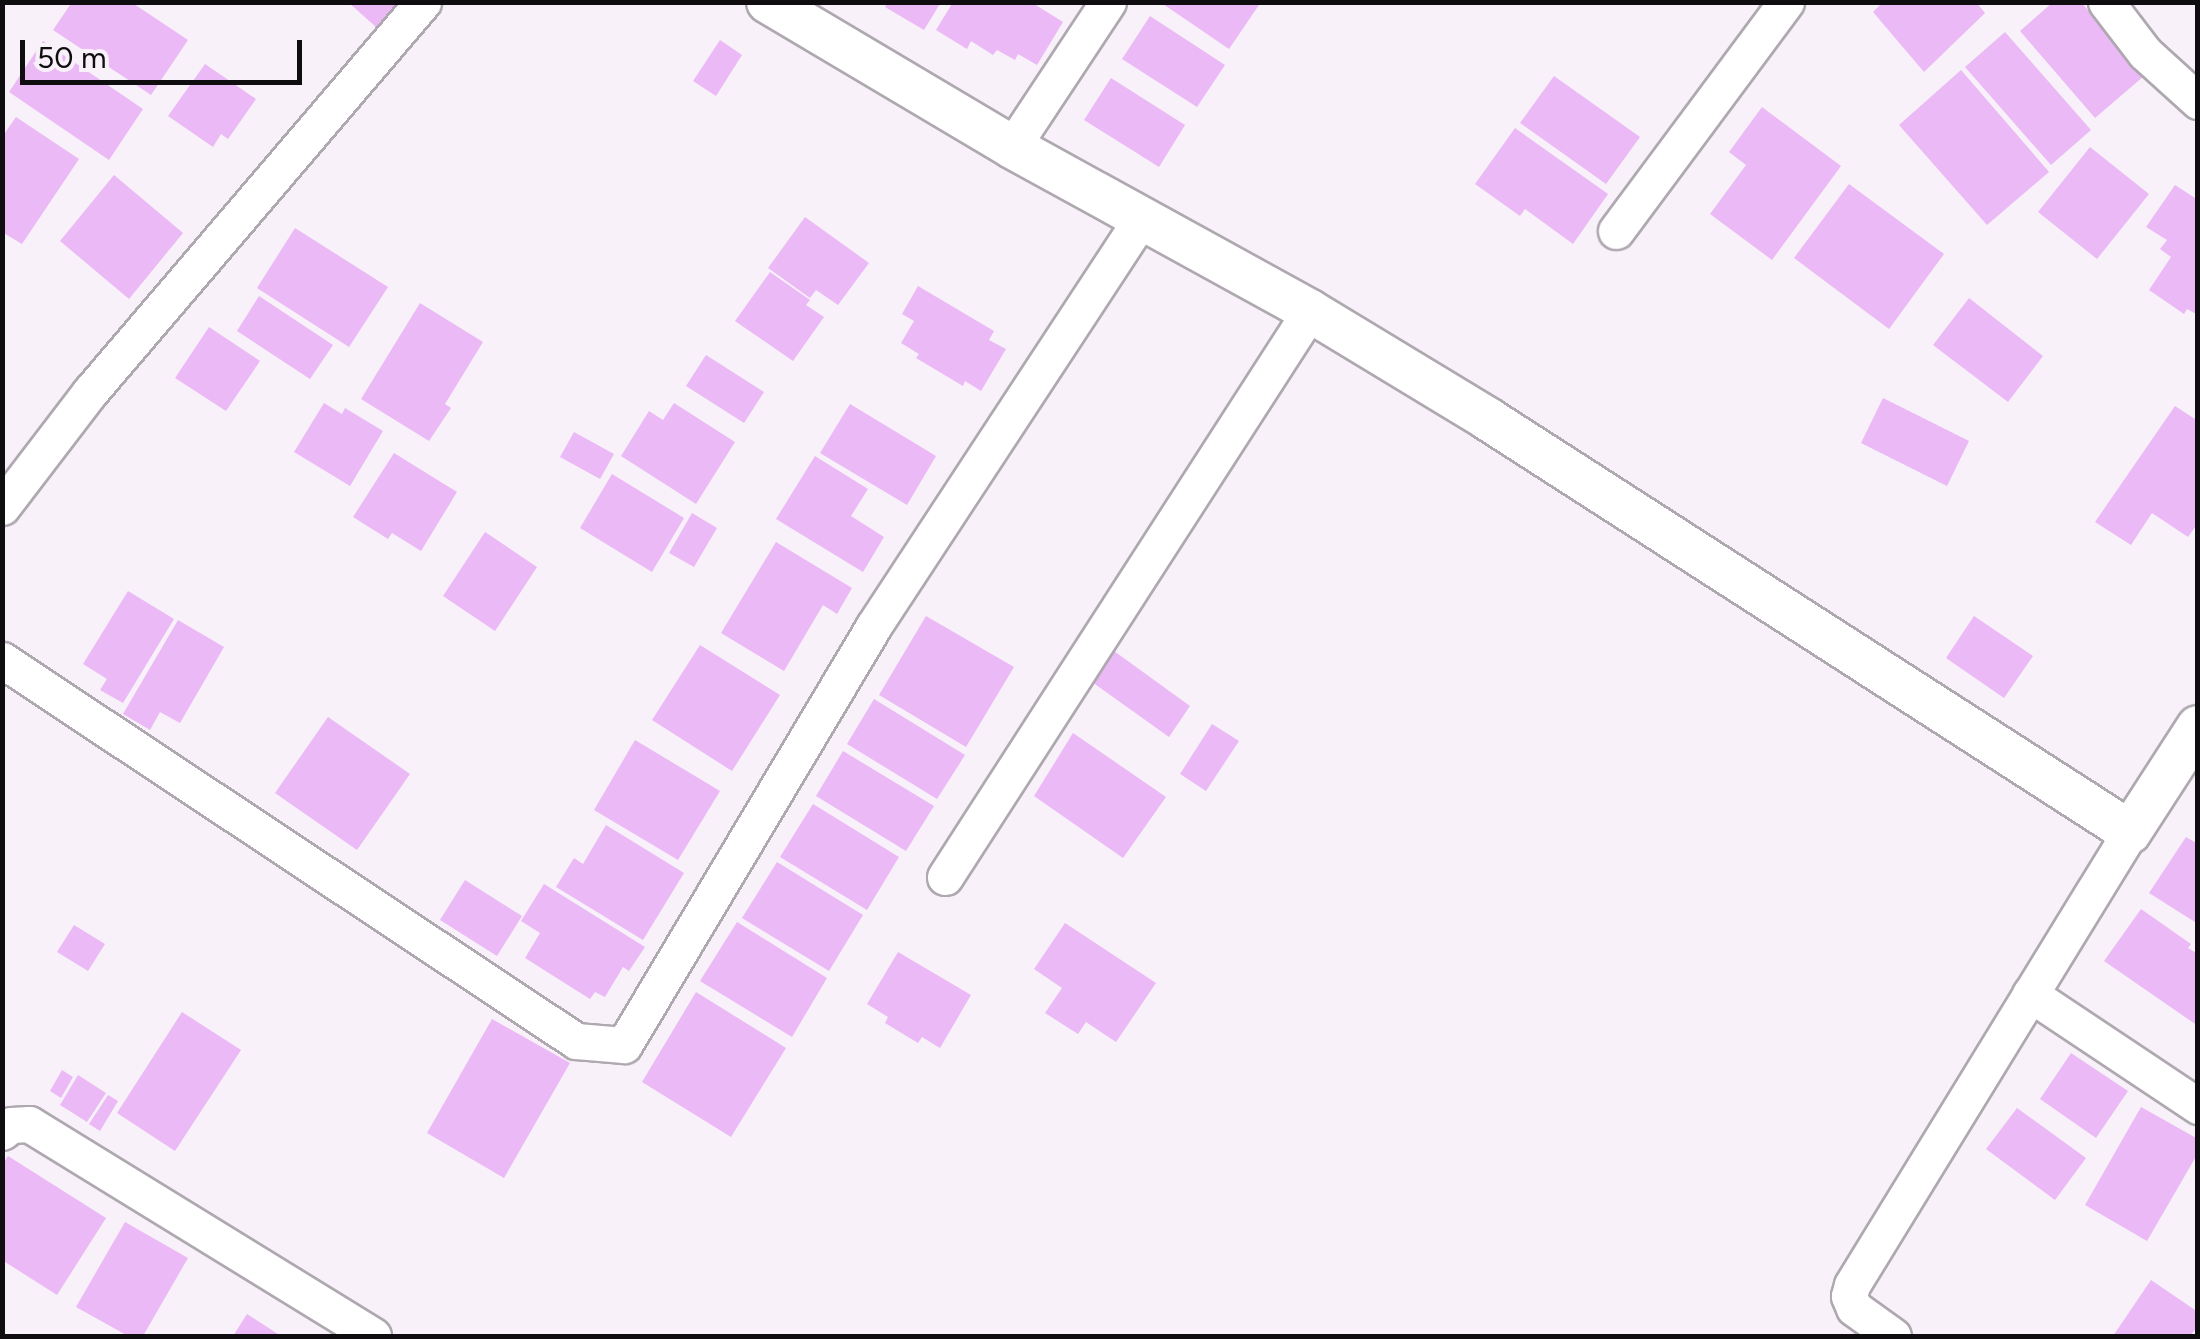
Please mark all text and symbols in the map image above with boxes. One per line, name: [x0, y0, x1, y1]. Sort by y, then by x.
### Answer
scale bar: [25, 20, 308, 82]
text: 50 m: [37, 39, 106, 76]

